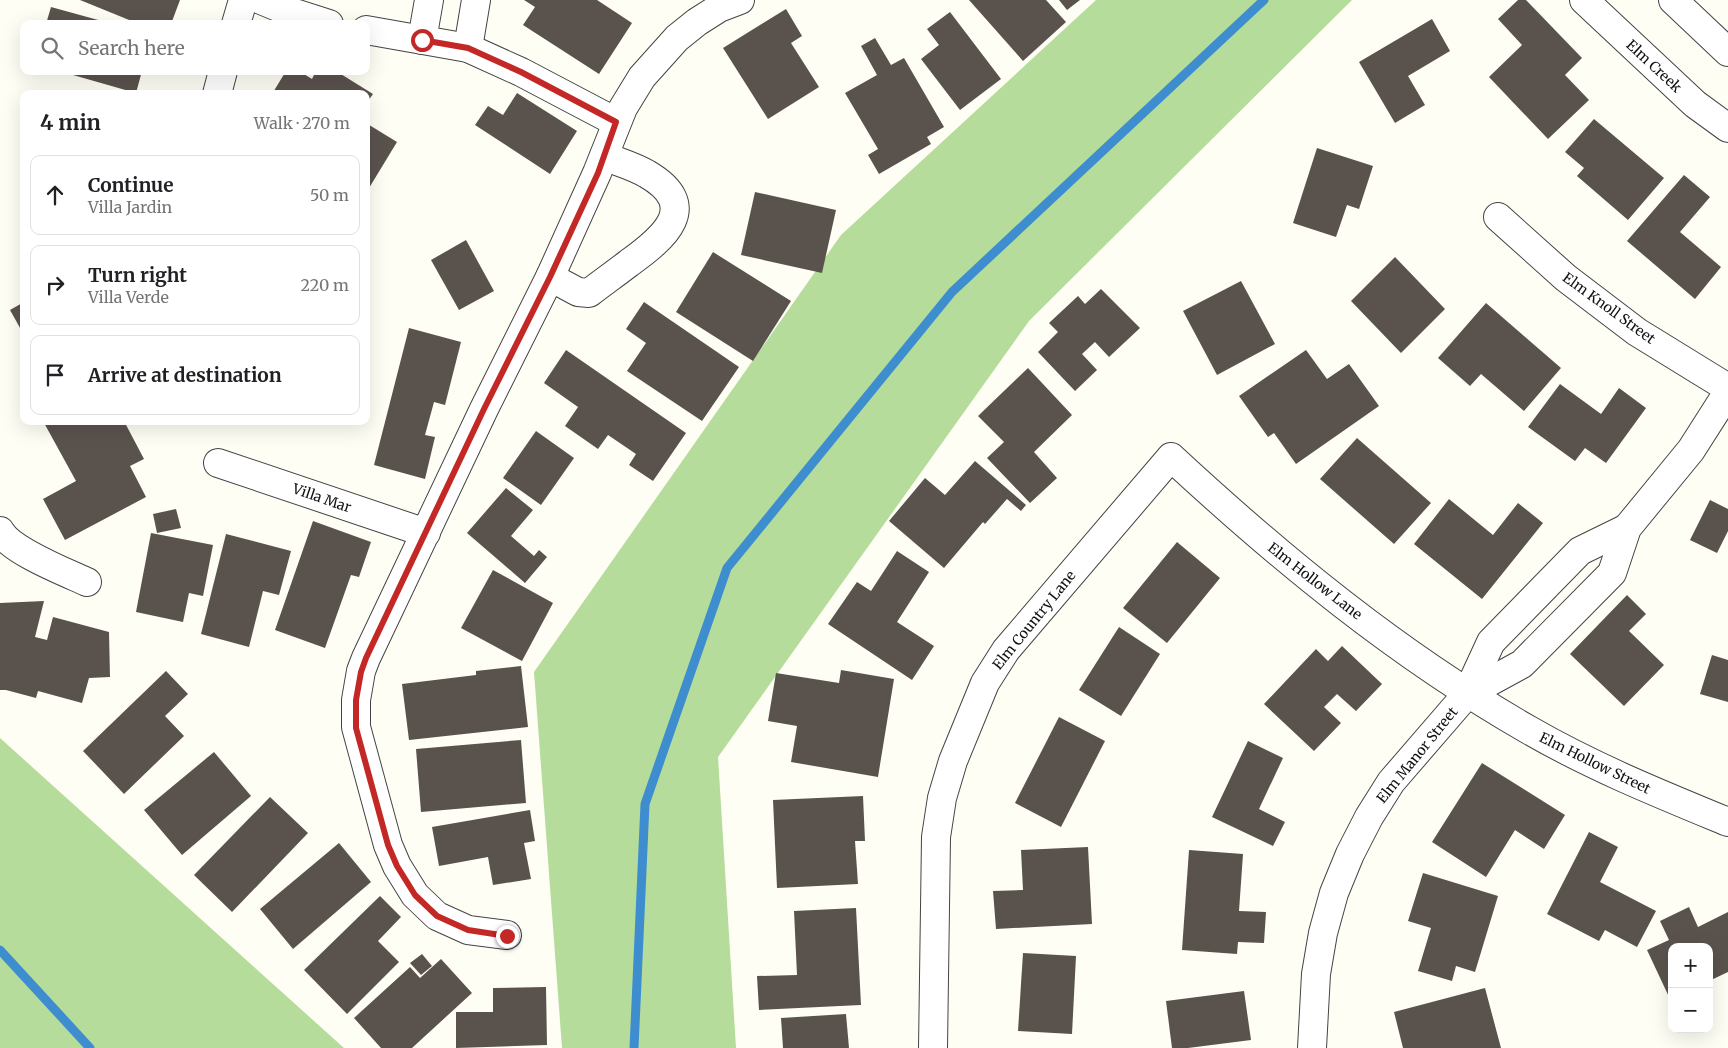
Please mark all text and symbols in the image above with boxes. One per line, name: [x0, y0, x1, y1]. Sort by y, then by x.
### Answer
search box: [20, 20, 370, 75]
route start: [411, 29, 434, 52]
icon: search: [38, 34, 66, 62]
text: Search here: [78, 36, 185, 60]
street label: Elm Creek: [1623, 36, 1686, 96]
text: 4 min: [40, 109, 101, 136]
text: Walk · 270 m: [254, 113, 350, 133]
text: Continue: [88, 173, 174, 197]
icon: ahead: [41, 181, 69, 209]
text: 50 m: [310, 185, 349, 205]
text: Villa Jardin: [88, 197, 172, 217]
text: Turn right: [88, 263, 187, 287]
street label: Elm Knoll Street: [1559, 268, 1659, 348]
icon: right: [41, 271, 69, 299]
text: 220 m: [301, 275, 349, 295]
text: Villa Verde: [88, 287, 169, 307]
icon: arrive: [41, 361, 69, 389]
text: Arrive at destination: [88, 363, 282, 387]
street label: Villa Mar: [289, 479, 354, 516]
street label: Elm Hollow Lane: [1264, 539, 1366, 623]
street label: Elm Country Lane: [989, 567, 1079, 673]
street label: Elm Manor Street: [1373, 703, 1462, 807]
street label: Elm Hollow Street: [1536, 728, 1654, 798]
route end: [496, 925, 519, 948]
map controls: [1668, 943, 1713, 1033]
button: +: [1668, 943, 1713, 988]
button: −: [1668, 988, 1713, 1033]

